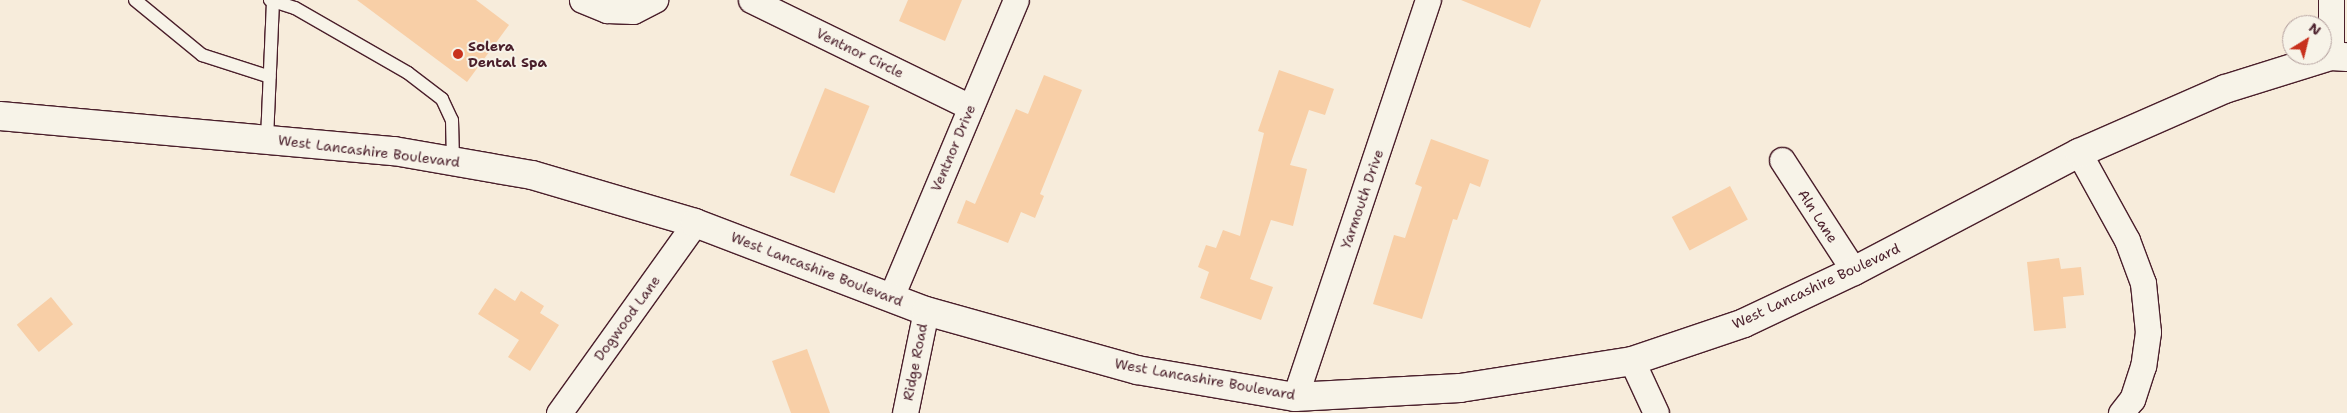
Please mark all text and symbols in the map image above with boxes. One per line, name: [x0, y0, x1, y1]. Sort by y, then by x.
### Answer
north arrow: [2282, 15, 2332, 65]
text: N: [2305, 18, 2325, 39]
street label: Ventnor Circle: [813, 25, 907, 81]
place label: Solera Dental Spa: [468, 38, 547, 70]
marker: Solera Dental Spa: [452, 48, 464, 60]
street label: Ventnor Drive: [927, 102, 979, 194]
street label: West Lancashire Boulevard: [277, 131, 461, 171]
street label: Yarmouth Drive: [1337, 147, 1387, 251]
street label: Aln Lane: [1795, 186, 1841, 246]
street label: West Lancashire Boulevard: [728, 228, 906, 310]
street label: West Lancashire Boulevard: [1729, 240, 1903, 332]
street label: Dogwood Lane: [590, 272, 664, 364]
street label: Ridge Road: [899, 322, 931, 402]
street label: West Lancashire Boulevard: [1113, 355, 1297, 403]

